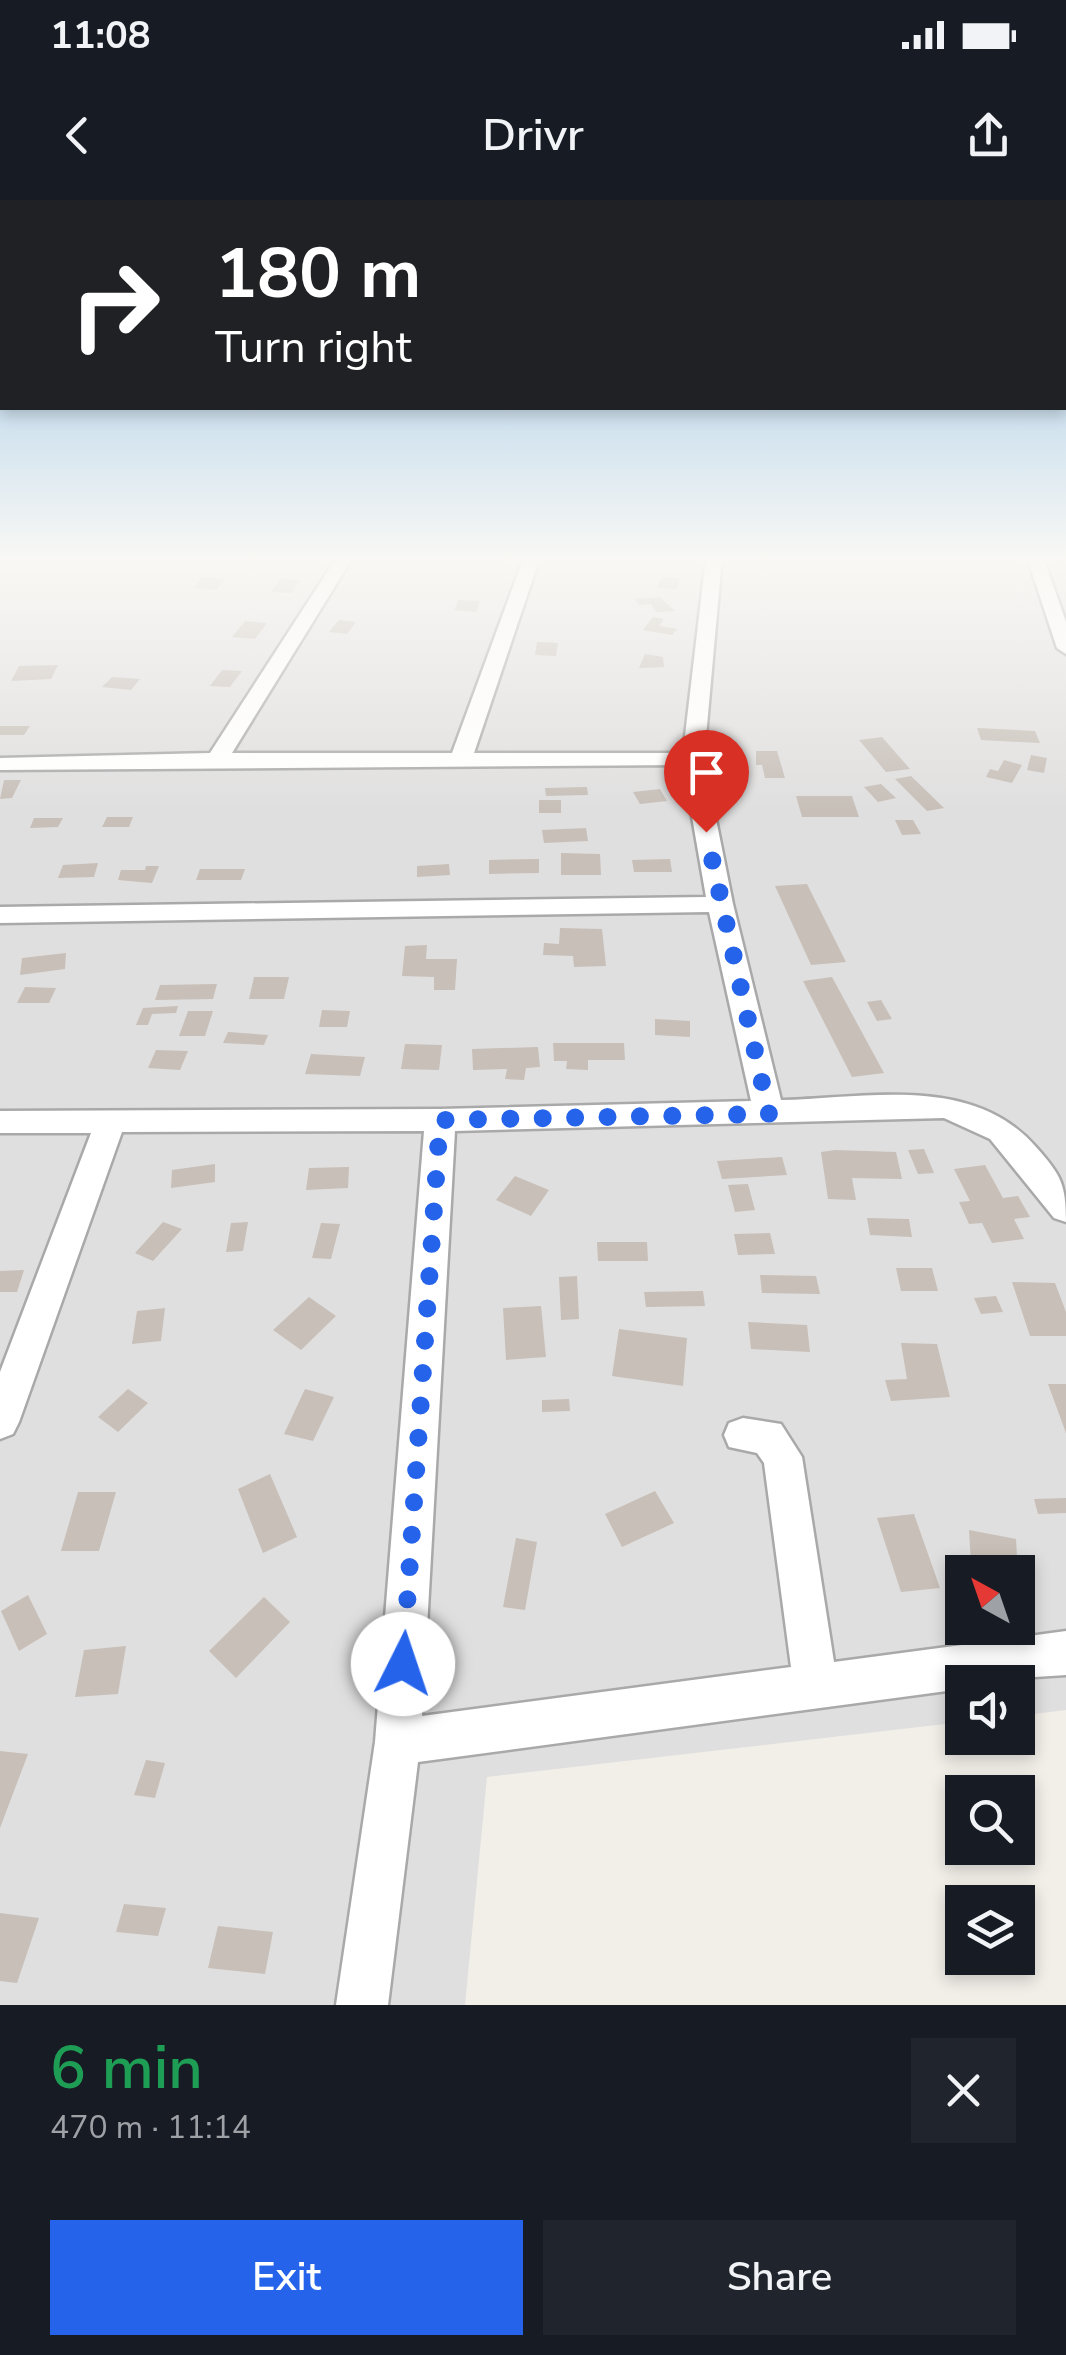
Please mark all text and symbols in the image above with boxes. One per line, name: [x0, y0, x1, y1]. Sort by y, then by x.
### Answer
text: 11:08: [50, 10, 151, 61]
text: Drivr: [482, 105, 584, 166]
icon: back: [50, 108, 105, 163]
icon: share: [961, 108, 1016, 163]
text: 180 m: [215, 226, 421, 322]
icon: right: [50, 240, 180, 370]
text: Turn right: [215, 317, 412, 378]
pin: [664, 730, 749, 833]
icon: arrive: [679, 745, 734, 800]
north arrow: [945, 1555, 1035, 1645]
map controls: [945, 1555, 1035, 1975]
position arrow: [351, 1612, 455, 1716]
button: sound: [945, 1665, 1035, 1755]
button: search: [945, 1775, 1035, 1865]
button: layers: [945, 1885, 1035, 1975]
text: 6 min: [50, 2027, 203, 2109]
button: close: [911, 2038, 1016, 2143]
text: 470 m · 11:14: [50, 2106, 251, 2149]
button: Exit: [50, 2220, 523, 2335]
button: Share: [543, 2220, 1016, 2335]

